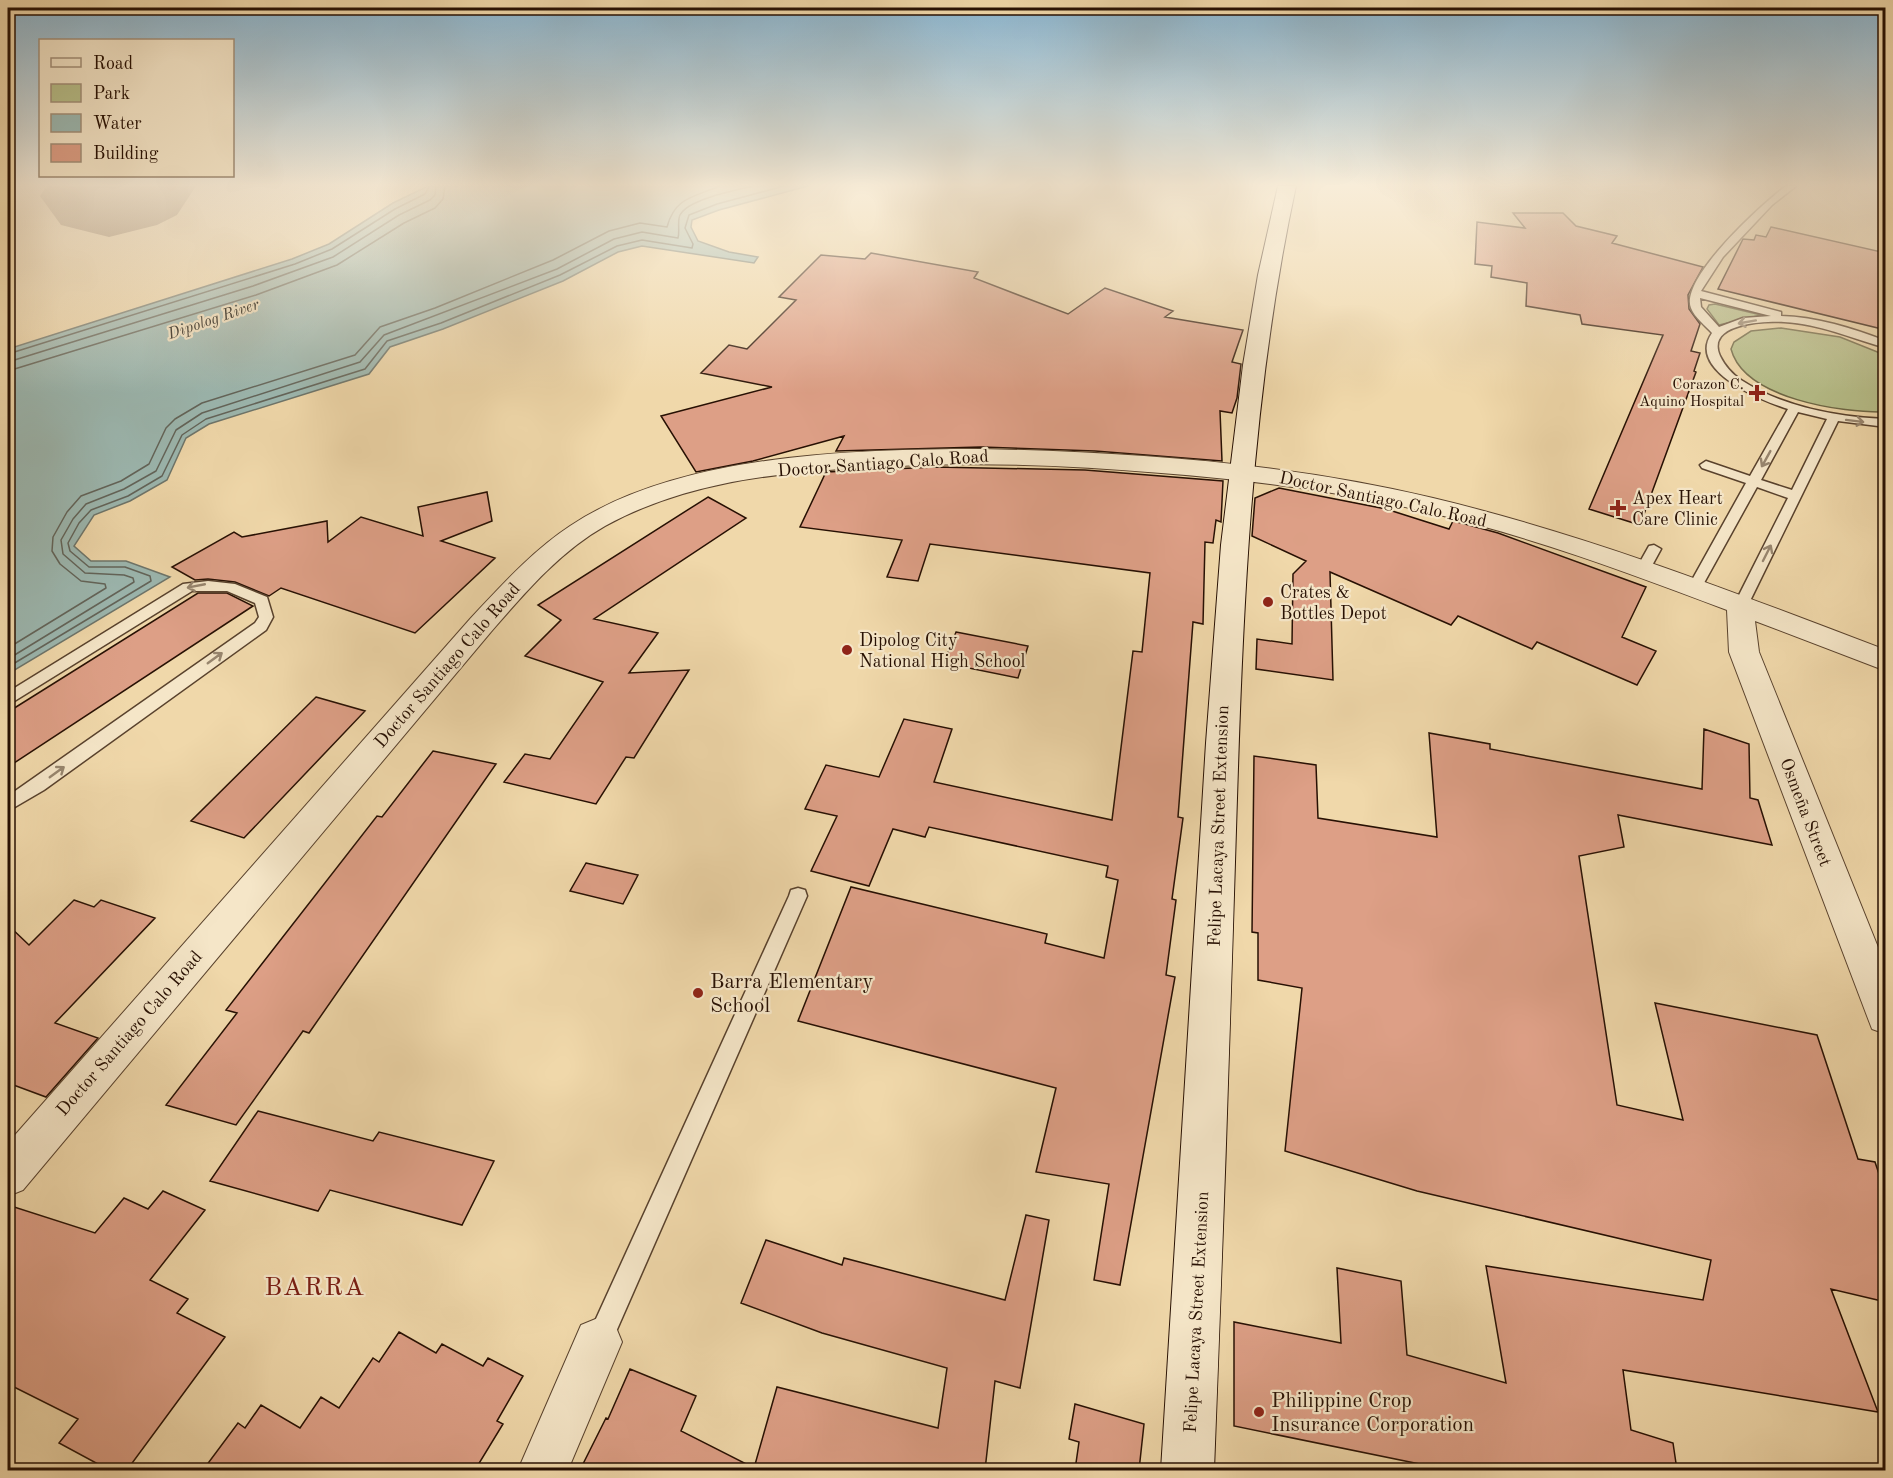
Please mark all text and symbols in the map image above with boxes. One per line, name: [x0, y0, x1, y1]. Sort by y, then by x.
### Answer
legend: [39, 39, 234, 177]
text: Road: [93, 55, 133, 73]
text: Park: [93, 85, 130, 103]
text: Water: [93, 115, 142, 133]
text: Building: [93, 145, 159, 163]
water label: Dipolog River: [165, 296, 262, 343]
one-way arrow: [1738, 317, 1757, 328]
place label: Corazon C. Aquino Hospital: [1639, 378, 1744, 410]
marker: Corazon C. Aquino Hospital: [1748, 384, 1766, 402]
one-way arrow: [1845, 416, 1865, 427]
street label: Doctor Santiago Calo Road: [777, 448, 989, 480]
one-way arrow: [1760, 450, 1772, 467]
street label: Doctor Santiago Calo Road: [1277, 469, 1488, 531]
place label: Apex Heart Care Clinic: [1632, 490, 1723, 529]
marker: Apex Heart Care Clinic: [1609, 499, 1627, 517]
one-way arrow: [1762, 545, 1773, 563]
street label: Doctor Santiago Calo Road: [371, 580, 524, 752]
one-way arrow: [187, 581, 207, 592]
place label: Crates & Bottles Depot: [1280, 584, 1387, 623]
marker: Crates & Bottles Depot: [1261, 595, 1275, 609]
place label: Dipolog City National High School: [859, 632, 1026, 671]
marker: Dipolog City National High School: [840, 643, 854, 657]
one-way arrow: [206, 652, 223, 664]
street label: Felipe Lacaya Street Extension: [1206, 705, 1232, 947]
street label: Osmeña Street: [1776, 756, 1834, 869]
one-way arrow: [48, 766, 64, 778]
street label: Doctor Santiago Calo Road: [53, 948, 206, 1120]
place label: Barra Elementary School: [710, 972, 873, 1017]
marker: Barra Elementary School: [691, 986, 705, 1000]
street label: Felipe Lacaya Street Extension: [1182, 1190, 1212, 1433]
district label: BARRA: [264, 1275, 366, 1301]
place label: Philippine Crop Insurance Corporation: [1271, 1391, 1474, 1436]
marker: Philippine Crop Insurance Corporation: [1252, 1405, 1266, 1419]

